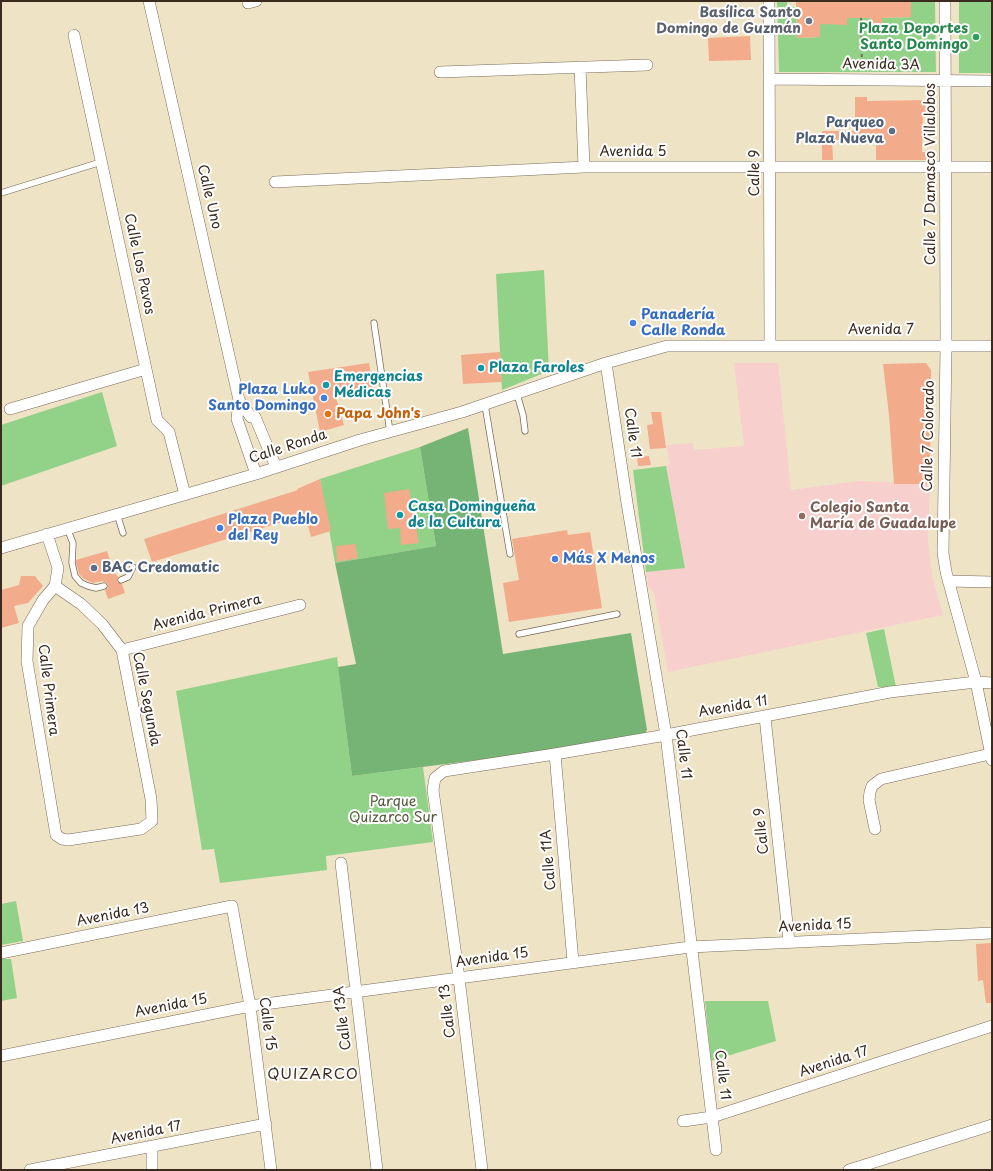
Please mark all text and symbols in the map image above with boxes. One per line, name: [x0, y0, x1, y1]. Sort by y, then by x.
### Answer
place label: Basílica Santo Domingo de Guzmán: [656, 5, 801, 38]
marker: Basílica Santo Domingo de Guzmán: [804, 16, 814, 26]
place label: Plaza Deportes Santo Domingo: [859, 21, 968, 54]
marker: Plaza Deportes Santo Domingo: [971, 32, 981, 42]
street label: Avenida 3A: [842, 56, 920, 74]
street label: Calle 7 Damasco Villalobos: [923, 83, 939, 265]
place label: Parqueo Plaza Nueva: [795, 115, 884, 148]
marker: Parqueo Plaza Nueva: [887, 126, 897, 136]
street label: Avenida 5: [599, 144, 667, 160]
street label: Calle 9: [747, 150, 763, 196]
street label: Calle Uno: [193, 163, 225, 231]
street label: Calle Los Pavos: [120, 212, 158, 316]
place label: Panadería Calle Ronda: [641, 307, 725, 340]
marker: Panadería Calle Ronda: [628, 318, 638, 328]
street label: Avenida 7: [848, 322, 914, 338]
place label: Plaza Faroles: [489, 360, 584, 376]
marker: Plaza Faroles: [476, 363, 486, 373]
place label: Emergencias Médicas: [334, 369, 423, 402]
marker: Emergencias Médicas: [321, 380, 331, 390]
street label: Calle 7 Colorado: [920, 380, 938, 492]
place label: Plaza Luko Santo Domingo: [208, 382, 316, 414]
marker: Plaza Luko Santo Domingo: [319, 393, 329, 403]
place label: Papa John's: [336, 406, 420, 422]
street label: Calle 11: [620, 407, 644, 459]
marker: Papa John's: [323, 409, 333, 419]
street label: Calle Ronda: [247, 427, 329, 467]
place label: Casa Domingueña de la Cultura: [408, 499, 536, 532]
place label: Colegio Santa María de Guadalupe: [810, 500, 956, 532]
marker: Casa Domingueña de la Cultura: [395, 510, 405, 520]
marker: Colegio Santa María de Guadalupe: [797, 511, 807, 521]
place label: Plaza Pueblo del Rey: [228, 512, 318, 544]
marker: Plaza Pueblo del Rey: [215, 523, 225, 533]
place label: Más X Menos: [563, 551, 655, 567]
marker: Más X Menos: [550, 554, 560, 564]
place label: BAC Credomatic: [102, 560, 219, 576]
marker: BAC Credomatic: [89, 563, 99, 573]
street label: Avenida Primera: [151, 591, 263, 635]
street label: Calle Primera: [34, 643, 62, 737]
street label: Calle Segunda: [129, 650, 163, 748]
street label: Avenida 11: [697, 693, 769, 721]
street label: Calle 11: [672, 728, 694, 780]
park label: Parque Quizarco Sur: [349, 794, 437, 826]
street label: Calle 9: [751, 807, 773, 855]
street label: Calle 11A: [538, 829, 560, 891]
street label: Avenida 13: [75, 900, 151, 930]
street label: Avenida 15: [778, 916, 852, 936]
street label: Avenida 15: [455, 945, 529, 971]
street label: Calle 13: [436, 983, 460, 1039]
street label: Calle 13A: [331, 985, 355, 1051]
street label: Avenida 15: [133, 991, 209, 1021]
street label: Calle 15: [255, 996, 279, 1052]
street label: Avenida 17: [797, 1043, 871, 1081]
street label: Calle 11: [711, 1049, 733, 1101]
district label: QUIZARCO: [267, 1066, 359, 1084]
street label: Avenida 17: [109, 1118, 183, 1148]

